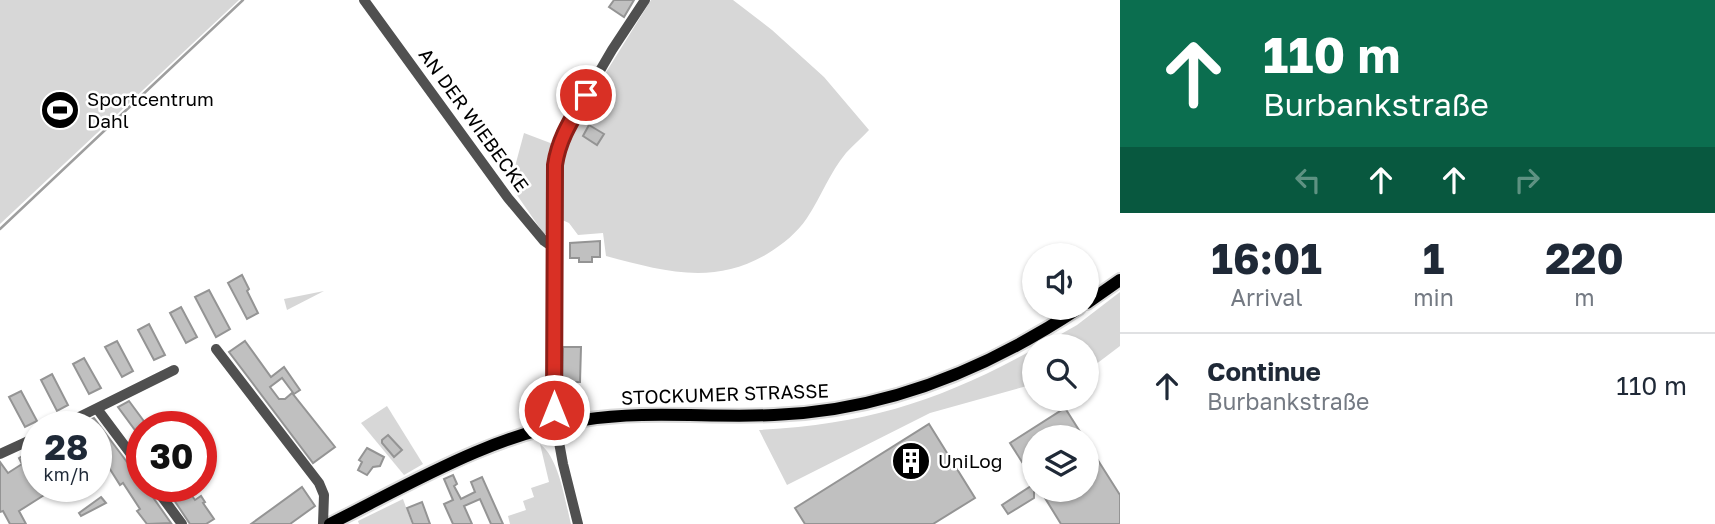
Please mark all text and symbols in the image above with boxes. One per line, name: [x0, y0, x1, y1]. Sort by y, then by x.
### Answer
text: 110 m: [1263, 25, 1400, 84]
icon: ahead: [1148, 28, 1239, 119]
street label: AN DER WIEBECKE: [415, 43, 534, 196]
pin: [556, 65, 616, 125]
icon: arrive: [567, 76, 605, 114]
text: Burbankstraße: [1263, 85, 1489, 123]
place label: Sportcentrum Dahl: [87, 87, 214, 132]
sports icon: Sportcentrum Dahl: [39, 89, 81, 131]
icon: left: [1289, 161, 1327, 199]
icon: ahead: [1362, 161, 1400, 199]
icon: ahead: [1435, 161, 1473, 199]
icon: right: [1508, 161, 1546, 199]
text: 16:01: [1211, 233, 1322, 283]
text: 1: [1423, 233, 1444, 283]
text: 220: [1545, 233, 1624, 283]
map controls: [1022, 243, 1099, 502]
button: sound: [1022, 243, 1099, 320]
text: Arrival: [1231, 283, 1303, 311]
text: min: [1413, 283, 1454, 311]
text: m: [1574, 283, 1595, 311]
button: search: [1022, 334, 1099, 411]
text: Continue: [1207, 356, 1321, 387]
icon: ahead: [1148, 367, 1186, 405]
text: 110 m: [1616, 370, 1687, 401]
position arrow: [517, 373, 591, 447]
street label: STOCKUMER STRASSE: [621, 378, 829, 409]
text: Burbankstraße: [1207, 387, 1369, 415]
speed limit sign: 30: [126, 411, 217, 502]
button: layers: [1022, 425, 1099, 502]
text: 28: [45, 426, 88, 468]
building icon: UniLog: [890, 440, 932, 482]
place label: UniLog: [938, 449, 1002, 472]
text: km/h: [44, 463, 89, 485]

